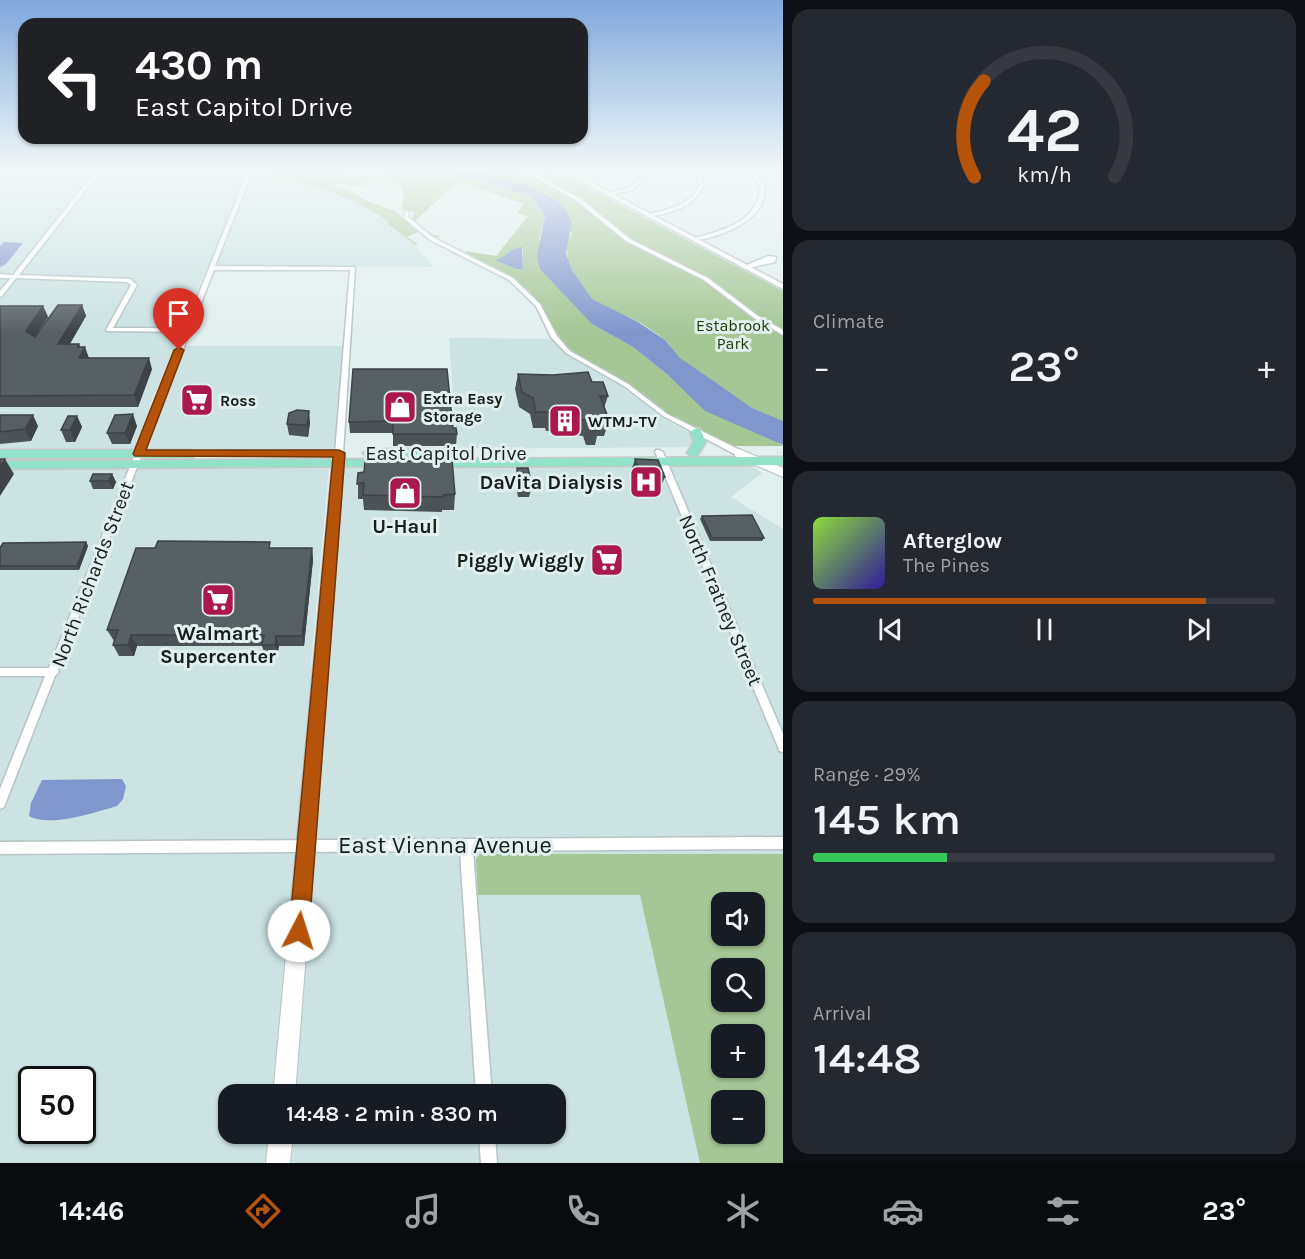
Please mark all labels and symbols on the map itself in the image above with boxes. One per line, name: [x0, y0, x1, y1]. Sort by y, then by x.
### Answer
pin: [153, 288, 204, 350]
park label: Estabrook Park: [696, 316, 770, 353]
supermarket icon: Ross: [179, 382, 215, 418]
shop icon: Extra Easy Storage: [382, 389, 418, 425]
place label: Extra Easy Storage: [423, 389, 502, 426]
place label: Ross: [220, 391, 256, 410]
building icon: WTMJ-TV: [547, 403, 583, 439]
place label: WTMJ-TV: [588, 412, 657, 431]
street label: East Capitol Drive: [365, 442, 527, 465]
hospital icon: DaVita Dialysis: [628, 464, 664, 500]
place label: DaVita Dialysis: [479, 471, 623, 494]
shop icon: U-Haul: [387, 475, 423, 511]
street label: North Richards Street: [46, 478, 139, 670]
street label: North Fratney Street: [674, 511, 767, 690]
place label: U-Haul: [372, 515, 438, 538]
supermarket icon: Piggly Wiggly: [589, 542, 625, 578]
place label: Piggly Wiggly: [456, 549, 584, 572]
supermarket icon: Walmart Supercenter: [200, 582, 236, 618]
place label: Walmart Supercenter: [160, 622, 276, 668]
street label: East Vienna Avenue: [338, 831, 552, 859]
position arrow: [267, 899, 331, 963]
speed limit sign: 50: [18, 1066, 96, 1144]

